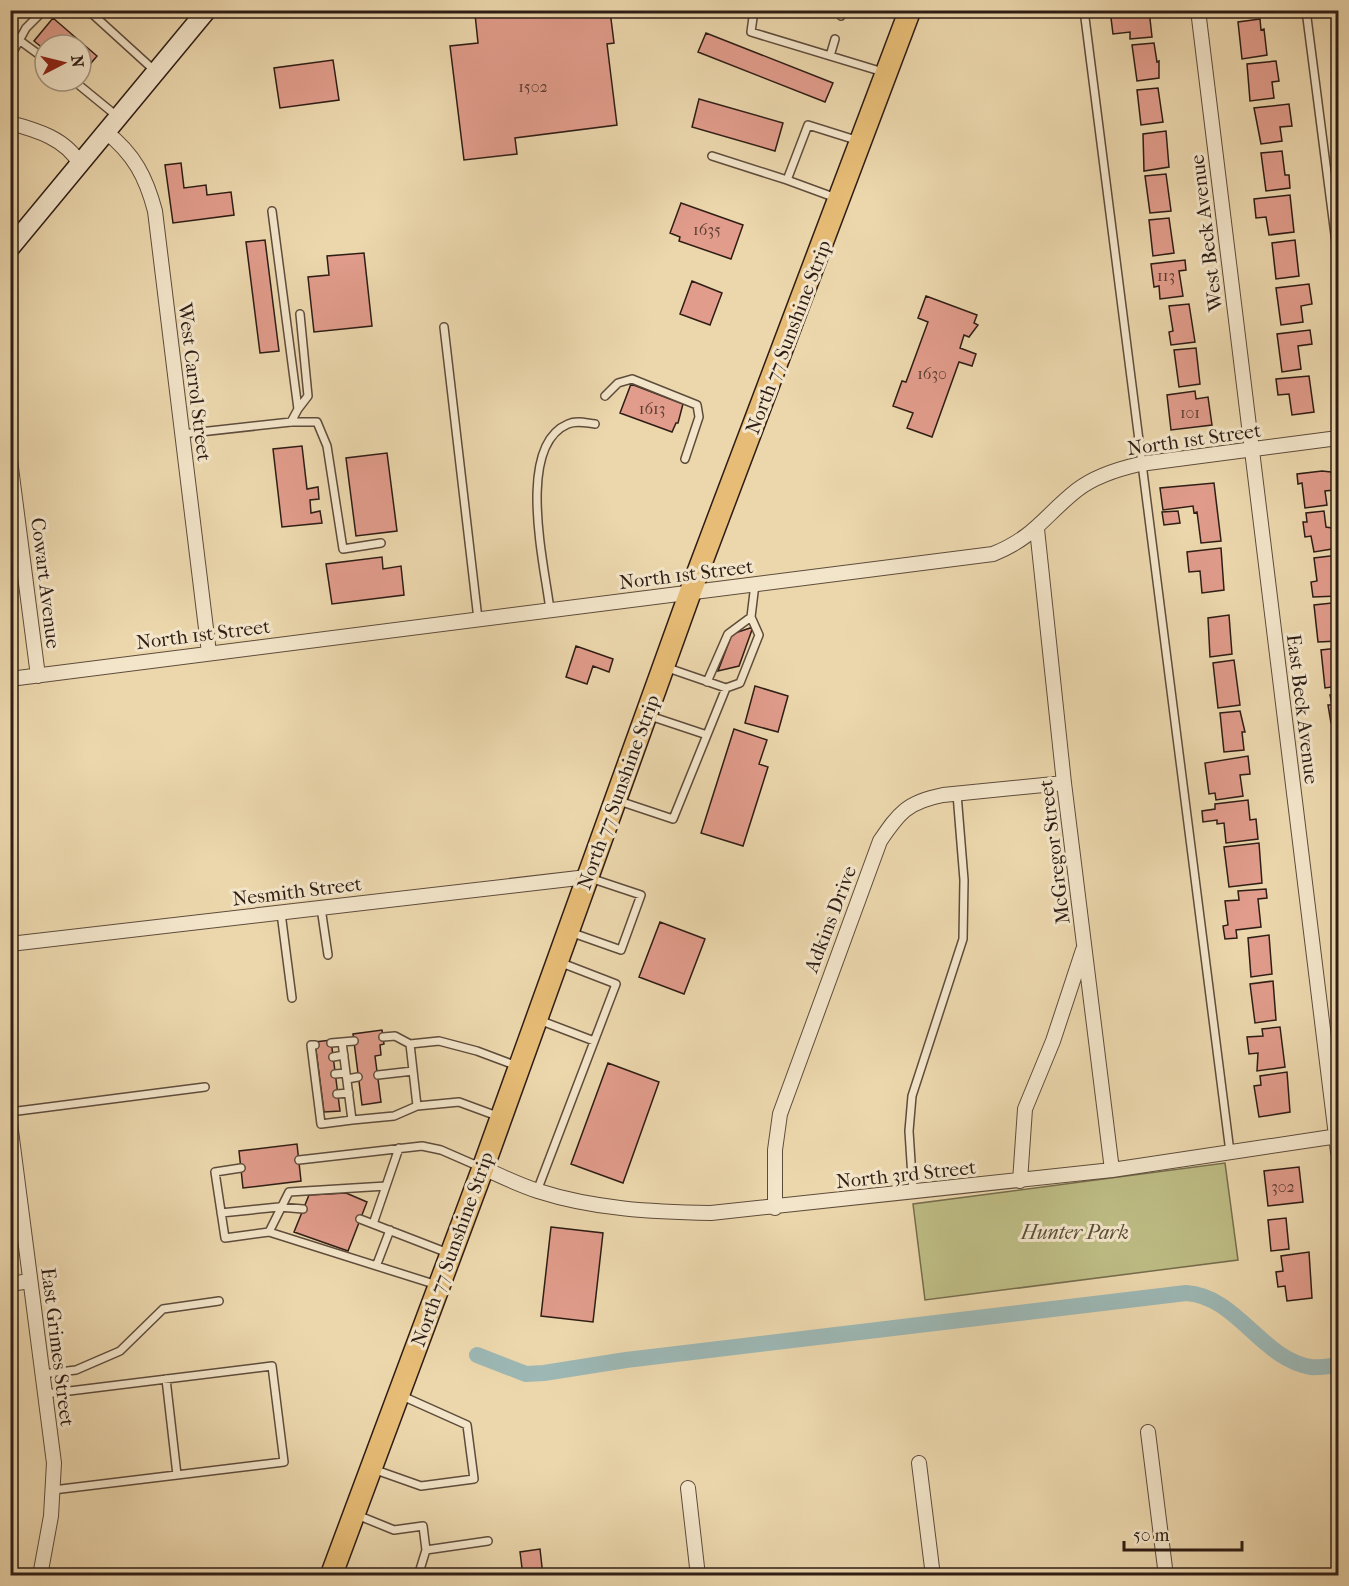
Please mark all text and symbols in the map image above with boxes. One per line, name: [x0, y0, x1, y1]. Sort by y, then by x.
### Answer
north arrow: [33, 33, 93, 93]
text: N: [67, 54, 88, 69]
house number: 1502: [518, 77, 548, 96]
street label: West Beck Avenue: [1185, 153, 1228, 314]
house number: 1635: [693, 220, 721, 239]
street label: North 77 Sunshine Strip: [741, 237, 836, 437]
house number: 113: [1157, 266, 1175, 285]
street label: West Carrol Street: [173, 301, 216, 462]
house number: 1630: [917, 364, 947, 383]
house number: 1613: [639, 399, 665, 418]
house number: 101: [1180, 403, 1200, 422]
street label: North 1st Street: [1126, 419, 1262, 460]
street label: Cowart Avenue: [26, 516, 65, 650]
street label: North 1st Street: [618, 555, 754, 594]
street label: North 1st Street: [135, 615, 271, 654]
street label: East Beck Avenue: [1282, 633, 1323, 786]
street label: North 77 Sunshine Strip: [572, 691, 665, 893]
street label: McGregor Street: [1034, 778, 1075, 926]
street label: Adkins Drive: [799, 863, 861, 977]
street label: Nesmith Street: [231, 872, 363, 911]
street label: North 77 Sunshine Strip: [406, 1148, 499, 1350]
street label: North 3rd Street: [835, 1156, 977, 1193]
house number: 302: [1271, 1177, 1295, 1196]
park label: Hunter Park: [1020, 1221, 1129, 1244]
street label: East Grimes Street: [36, 1266, 79, 1428]
scale bar: [1124, 1514, 1242, 1552]
text: 50 m: [1133, 1525, 1170, 1546]

